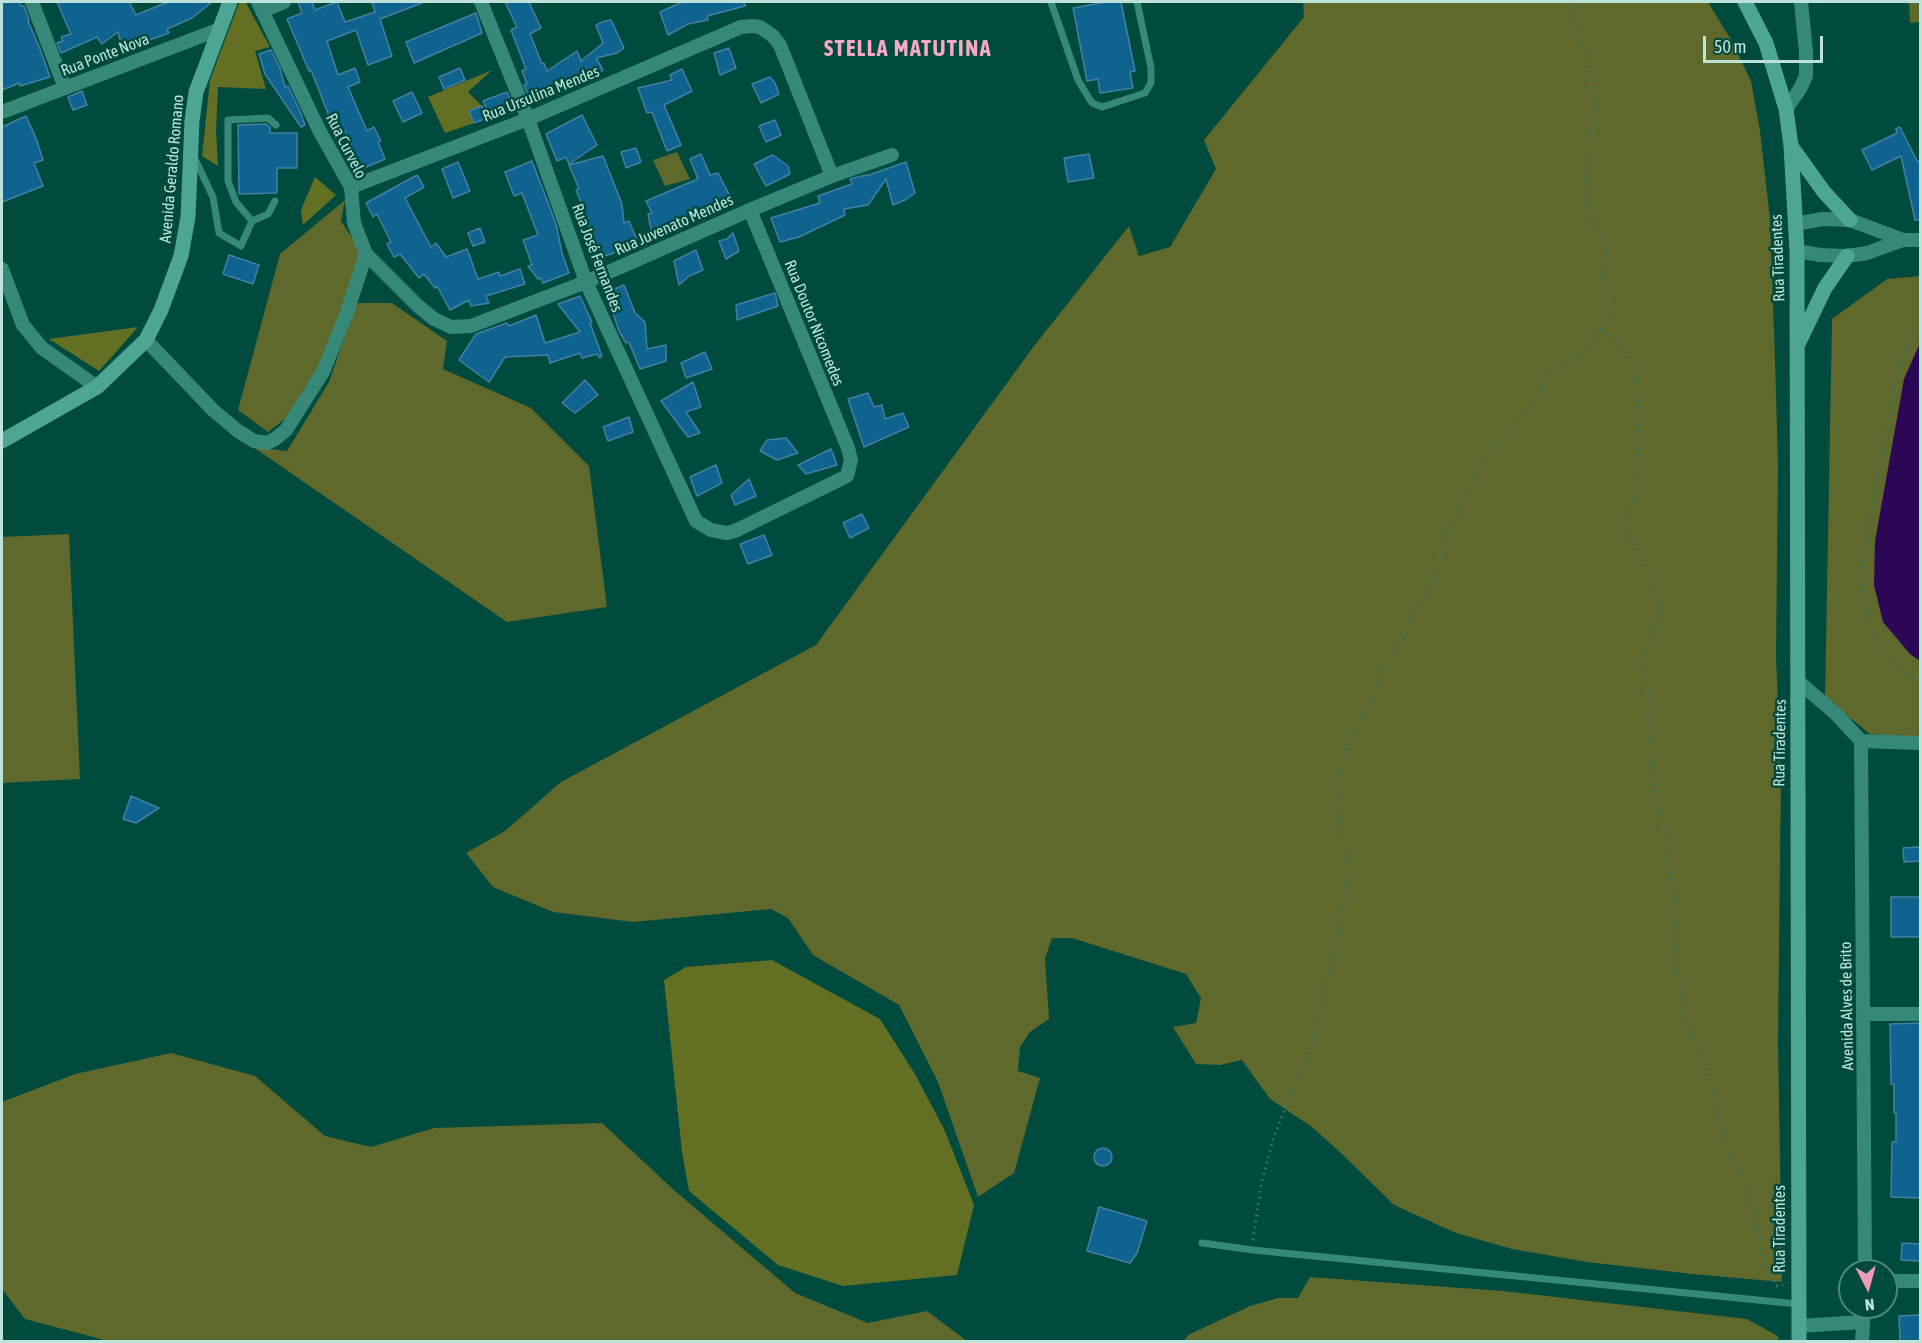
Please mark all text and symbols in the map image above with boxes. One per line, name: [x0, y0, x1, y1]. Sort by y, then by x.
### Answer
scale bar: [1706, 24, 1826, 62]
street label: Rua Ponte Nova: [58, 29, 152, 81]
district label: STELLA MATUTINA: [824, 36, 992, 62]
text: 50 m: [1714, 36, 1746, 57]
street label: Rua Ursulina Mendes: [480, 62, 602, 126]
street label: Avenida Geraldo Romano: [156, 94, 188, 244]
street label: Rua Curvelo: [321, 110, 371, 182]
street label: Rua Juvenato Mendes: [612, 190, 736, 260]
street label: Rua José Fernandes: [567, 201, 627, 315]
street label: Rua Tiradentes: [1767, 214, 1789, 302]
street label: Rua Doutor Nicomedes: [780, 257, 848, 389]
street label: Rua Tiradentes: [1770, 699, 1790, 787]
street label: Avenida Alves de Brito: [1836, 942, 1858, 1070]
street label: Rua Tiradentes: [1770, 1185, 1790, 1273]
north arrow: [1838, 1259, 1898, 1319]
text: N: [1864, 1295, 1875, 1314]

